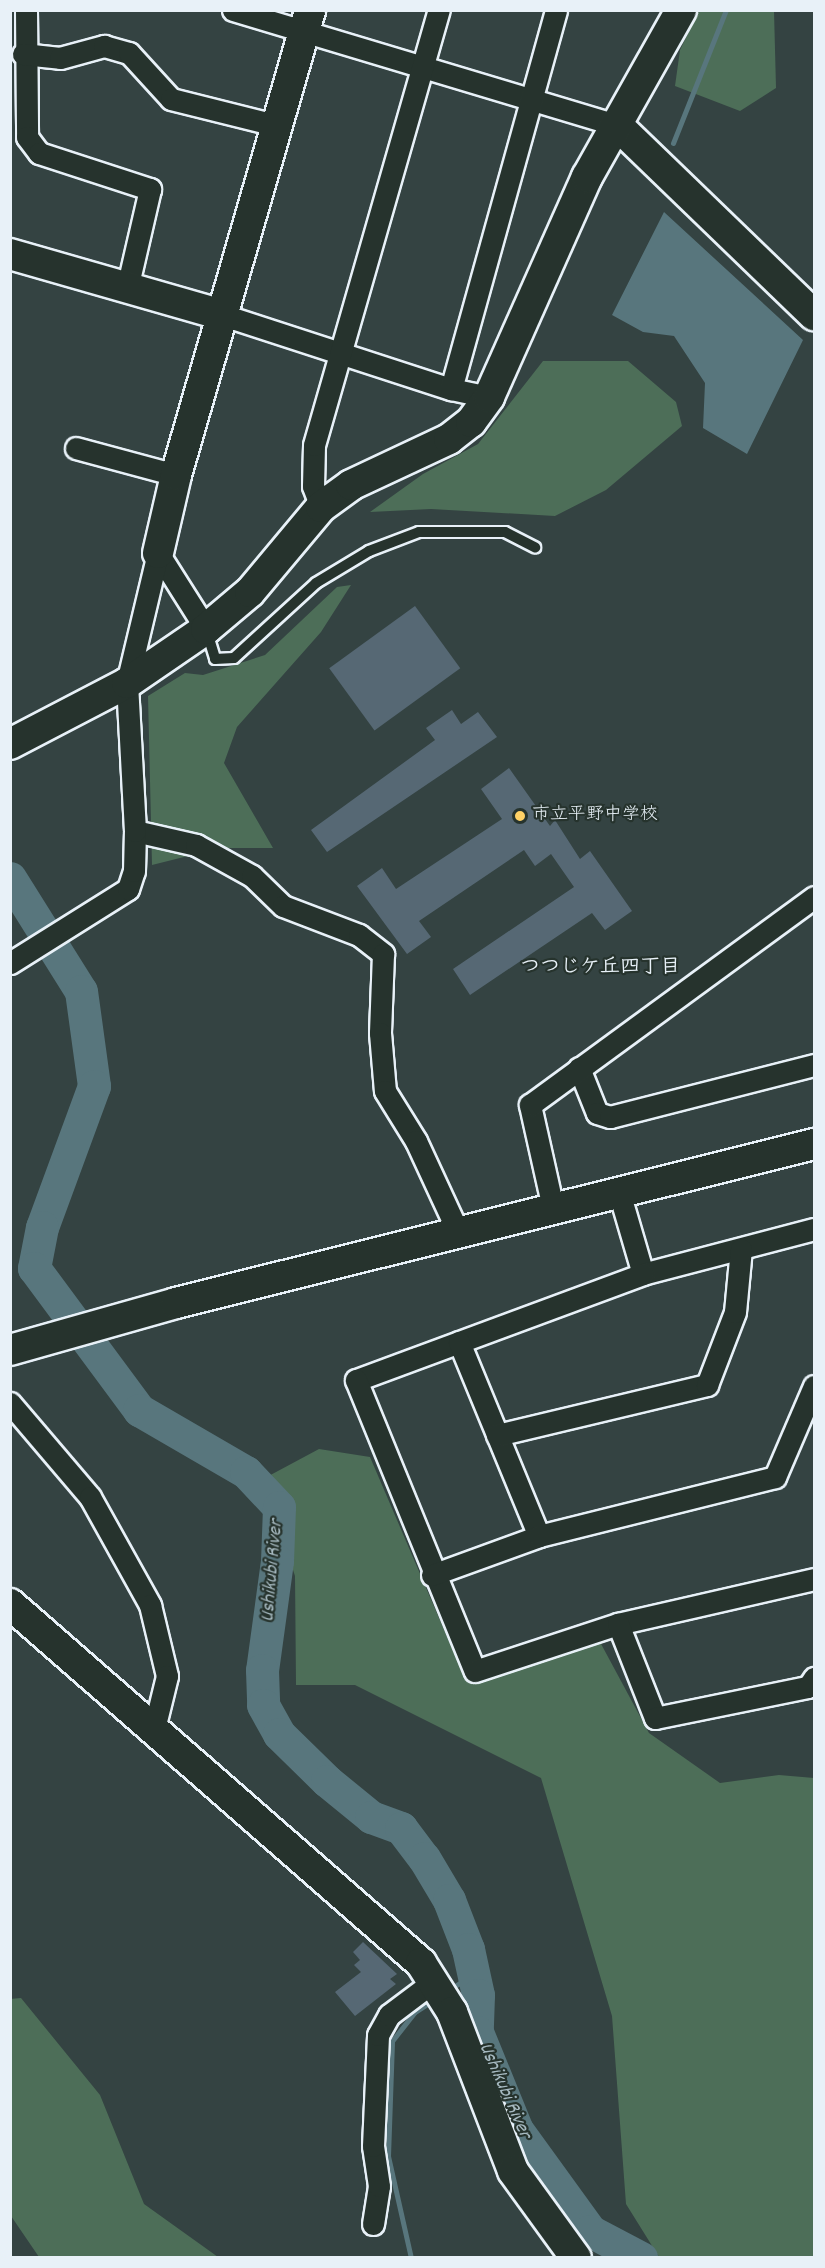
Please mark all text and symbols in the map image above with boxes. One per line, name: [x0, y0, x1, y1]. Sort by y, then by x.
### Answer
place label: 市立平野中学校: [532, 805, 658, 827]
marker: 市立平野中学校: [513, 809, 527, 823]
district label: つつじケ丘四丁目: [520, 956, 680, 980]
water label: Ushikubi River: [257, 1519, 289, 1623]
water label: Ushikubi River: [472, 2039, 536, 2143]

